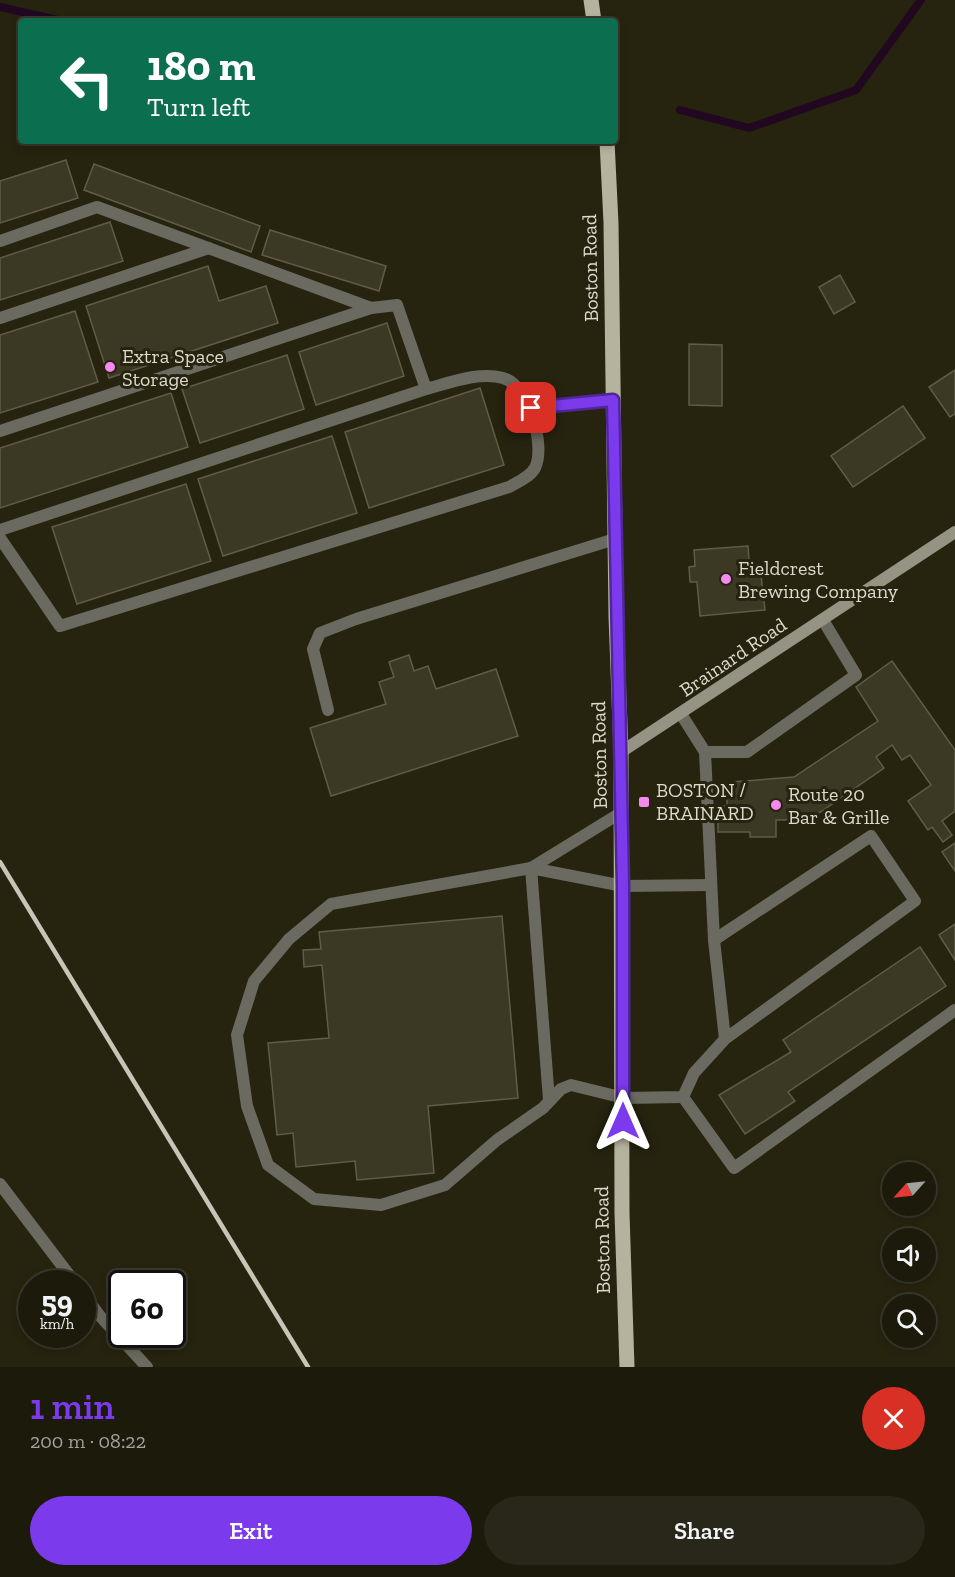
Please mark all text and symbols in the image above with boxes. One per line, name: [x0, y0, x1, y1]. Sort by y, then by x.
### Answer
text: 180 m: [147, 40, 255, 91]
icon: left: [48, 42, 126, 120]
text: Turn left: [147, 91, 250, 123]
street label: Boston Road: [577, 214, 603, 322]
place label: Extra Space Storage: [122, 344, 224, 391]
marker: Extra Space Storage: [103, 360, 117, 374]
pin: [505, 382, 556, 433]
icon: arrive: [514, 391, 547, 424]
place label: Fieldcrest Brewing Company: [738, 556, 899, 603]
marker: Fieldcrest Brewing Company: [719, 572, 733, 586]
street label: Brainard Road: [675, 612, 791, 702]
street label: Boston Road: [586, 701, 612, 809]
place label: BOSTON / BRAINARD: [656, 778, 754, 825]
place label: Route 20 Bar & Grille: [788, 782, 889, 829]
marker: BOSTON / BRAINARD: [637, 795, 651, 809]
marker: Route 20 Bar & Grille: [769, 798, 783, 812]
position arrow: [591, 1089, 655, 1153]
north arrow: [882, 1162, 936, 1216]
map controls: [882, 1162, 936, 1348]
street label: Boston Road: [589, 1186, 615, 1294]
button: sound: [882, 1228, 936, 1282]
speed limit sign: 60: [108, 1270, 186, 1348]
text: 59: [41, 1284, 73, 1320]
button: search: [882, 1294, 936, 1348]
text: km/h: [40, 1315, 74, 1333]
text: 1 min: [30, 1385, 115, 1428]
button: close: [862, 1387, 925, 1450]
text: 200 m · 08:22: [30, 1429, 146, 1453]
button: Exit: [30, 1496, 472, 1565]
button: Share: [484, 1496, 925, 1565]

